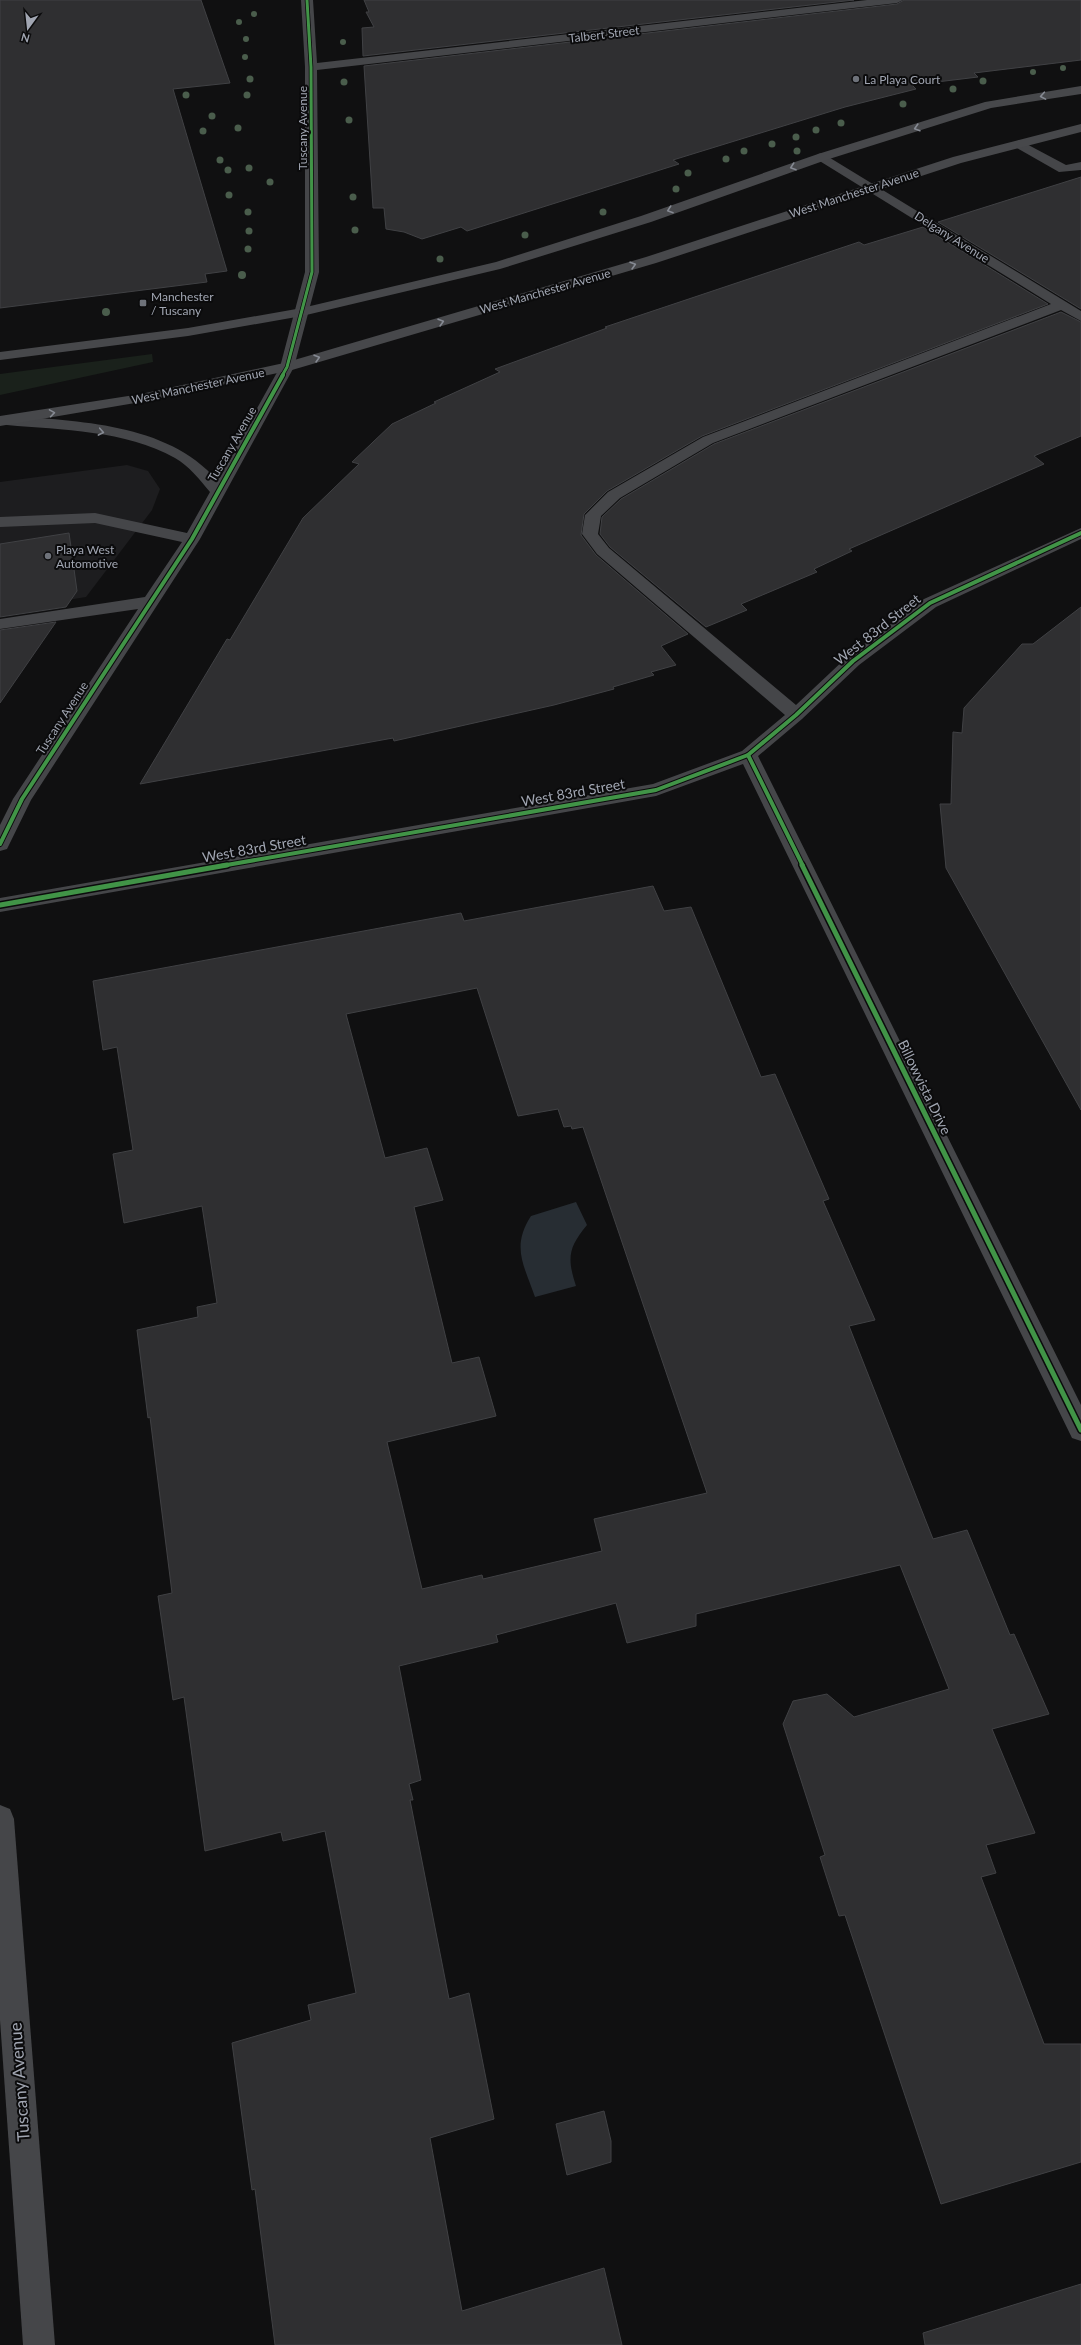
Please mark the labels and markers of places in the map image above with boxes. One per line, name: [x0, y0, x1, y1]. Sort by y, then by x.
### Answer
place label: La Playa Court: [864, 72, 941, 87]
marker: La Playa Court: [851, 74, 861, 84]
place label: Manchester / Tuscany: [151, 289, 214, 318]
marker: Manchester / Tuscany: [138, 298, 148, 308]
place label: Playa West Automotive: [56, 542, 118, 571]
marker: Playa West Automotive: [43, 551, 53, 561]

